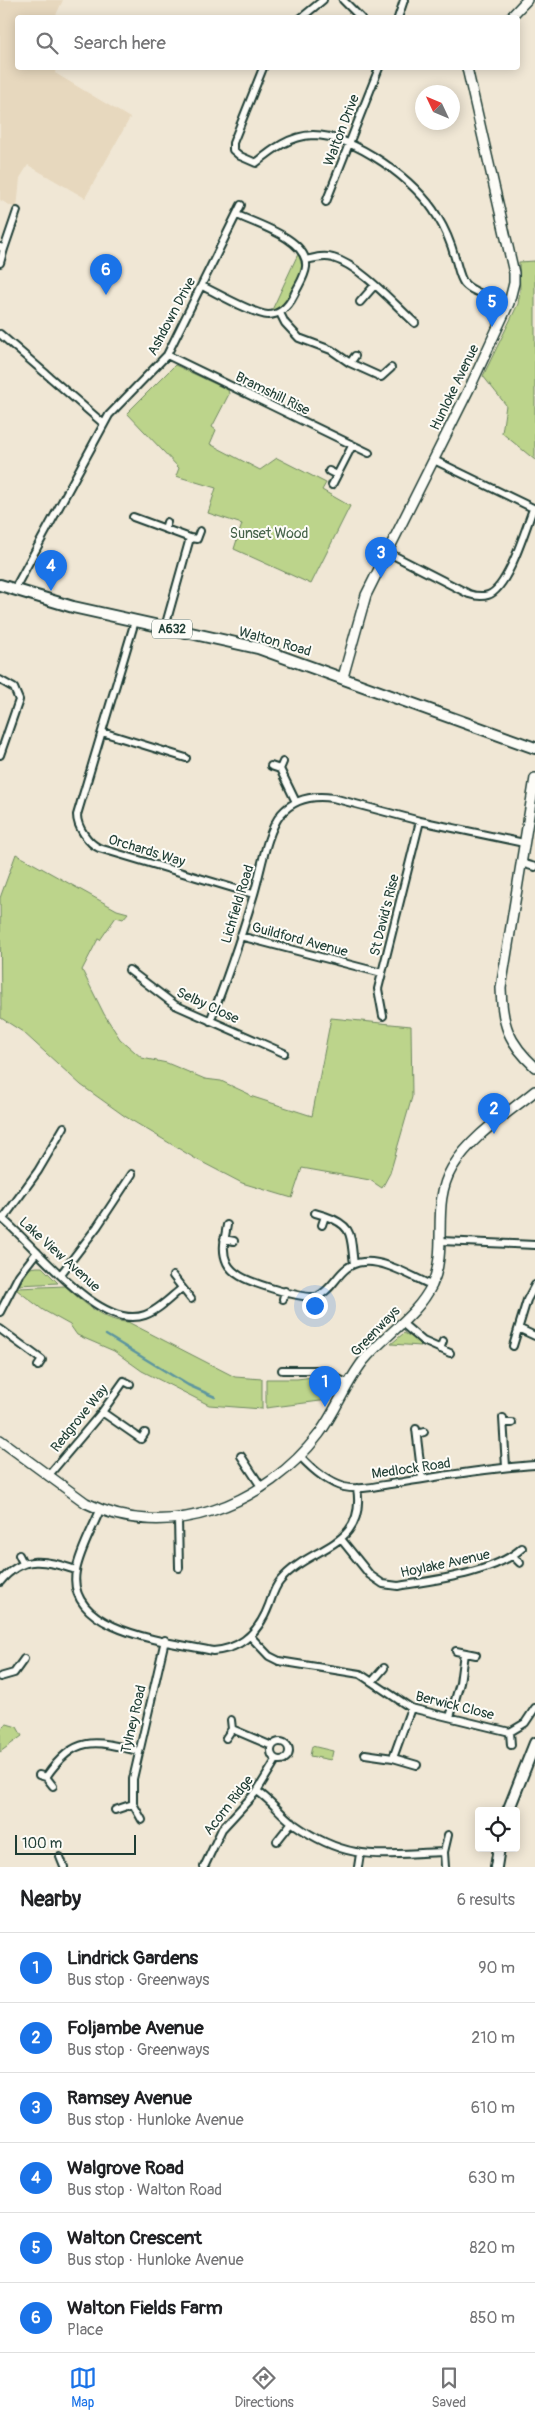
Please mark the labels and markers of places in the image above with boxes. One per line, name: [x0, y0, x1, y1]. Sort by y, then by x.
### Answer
pin: 6: [90, 254, 122, 295]
pin: 5: [476, 286, 508, 327]
pin: 3: [365, 537, 397, 578]
pin: 4: [35, 550, 67, 591]
pin: 2: [478, 1093, 510, 1134]
pin: 1: [309, 1366, 341, 1407]

